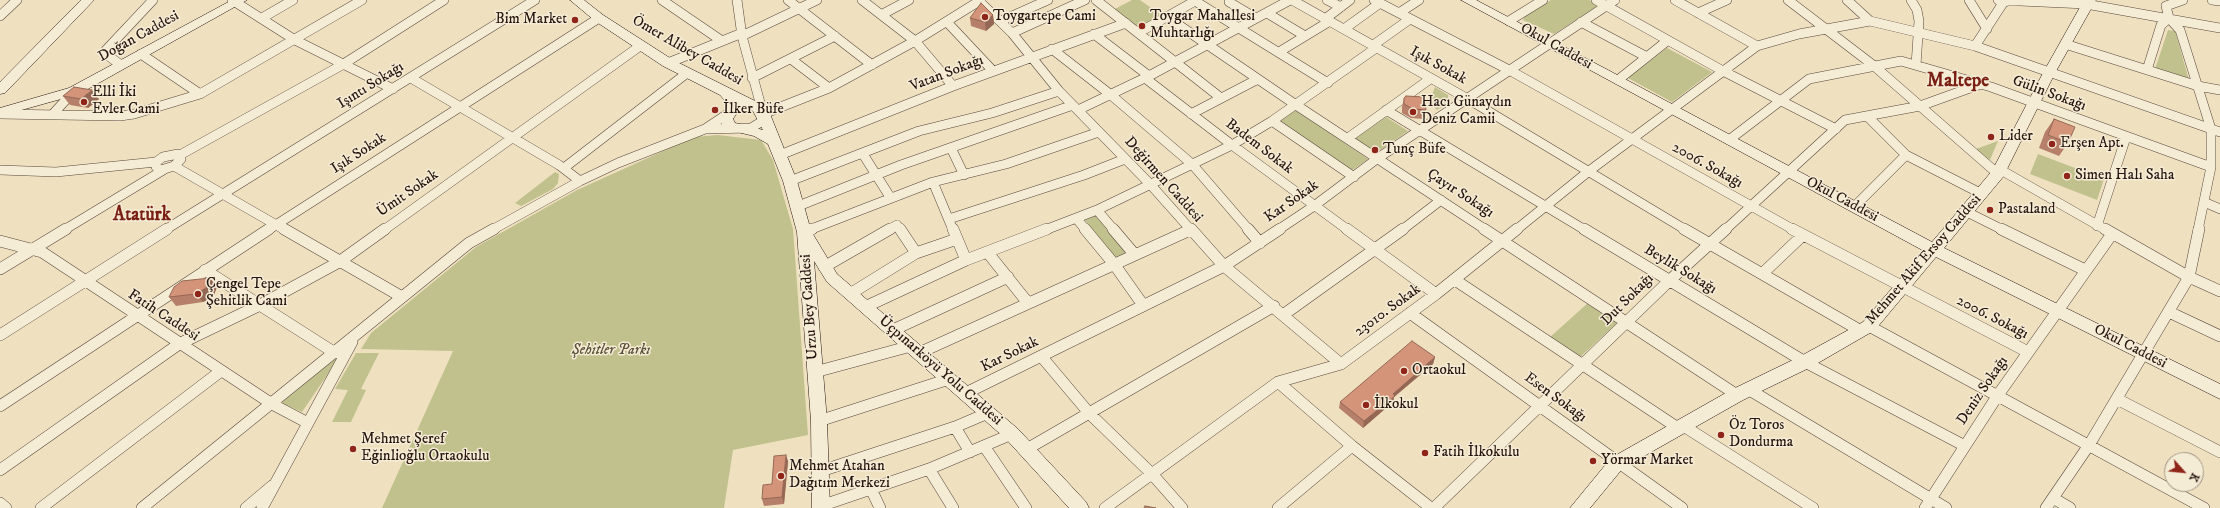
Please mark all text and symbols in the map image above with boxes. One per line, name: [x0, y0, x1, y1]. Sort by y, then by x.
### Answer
street label: Doğan Caddesi: [95, 7, 183, 67]
place label: Toygartepe Cami: [993, 8, 1096, 26]
place label: Toygar Mahallesi Muhtarlığı: [1150, 8, 1255, 43]
place label: Bim Market: [495, 11, 567, 29]
street label: Ömer Alibey Caddesi: [628, 12, 746, 90]
marker: Toygartepe Cami: [980, 12, 990, 22]
marker: Bim Market: [570, 15, 580, 25]
street label: Okul Caddesi: [1517, 20, 1595, 74]
marker: Toygar Mahallesi Muhtarlığı: [1137, 21, 1147, 31]
street label: Işık Sokak: [1406, 43, 1470, 89]
street label: Vatan Sokağı: [908, 52, 986, 96]
street label: Işıntı Sokağı: [335, 59, 407, 113]
district label: Maltepe: [1927, 71, 1989, 93]
street label: Gülin Sokağı: [2010, 72, 2088, 116]
place label: Elli İki Evler Cami: [92, 84, 160, 119]
place label: Hacı Günaydın Deniz Camii: [1421, 94, 1512, 129]
marker: Elli İki Evler Cami: [79, 97, 89, 107]
place label: İlker Büfe: [723, 101, 784, 119]
marker: İlker Büfe: [710, 105, 720, 115]
marker: Hacı Günaydın Deniz Camii: [1408, 107, 1418, 117]
street label: Badem Sokak: [1221, 116, 1297, 178]
place label: Lider: [1999, 128, 2033, 146]
street label: Işık Sokak: [328, 130, 390, 178]
marker: Lider: [1986, 132, 1996, 142]
street label: Değirmen Caddesi: [1120, 133, 1206, 227]
place label: Erşen Apt.: [2060, 135, 2124, 153]
street label: 2006. Sokağı: [1668, 139, 1746, 193]
marker: Erşen Apt.: [2047, 139, 2057, 149]
place label: Tunç Büfe: [1383, 141, 1446, 159]
marker: Tunç Büfe: [1370, 145, 1380, 155]
street label: Ümit Sokak: [374, 166, 442, 222]
street label: Çayır Sokağı: [1423, 166, 1497, 222]
place label: Simen Halı Saha: [2075, 167, 2174, 185]
marker: Simen Halı Saha: [2062, 171, 2072, 181]
street label: Okul Caddesi: [1803, 173, 1881, 227]
street label: Kar Sokak: [1261, 177, 1323, 227]
street label: Mehmet Akif Ersoy Caddesi: [1862, 191, 1986, 329]
place label: Pastaland: [1998, 201, 2055, 219]
district label: Atatürk: [113, 205, 171, 227]
marker: Pastaland: [1985, 205, 1995, 215]
street label: Beylik Sokağı: [1640, 241, 1720, 299]
street label: Urzu Bey Caddesi: [797, 253, 823, 361]
street label: Dut Sokağı: [1598, 270, 1658, 330]
place label: Çengel Tepe Şehitlik Cami: [206, 276, 287, 311]
street label: 23010. Sokak: [1351, 281, 1425, 341]
street label: Fatih Caddesi: [124, 286, 202, 346]
marker: Çengel Tepe Şehitlik Cami: [193, 289, 203, 299]
street label: 2006. Sokağı: [1953, 292, 2031, 344]
street label: Üçpınarköyü Yolu Caddesi: [874, 312, 1006, 430]
street label: Okul Caddesi: [2091, 321, 2169, 373]
street label: Kar Sokak: [978, 333, 1042, 377]
park label: Şehitler Parkı: [572, 342, 650, 360]
street label: Deniz Sokağı: [1953, 353, 2013, 429]
place label: Ortaokul: [1412, 362, 1466, 380]
marker: Ortaokul: [1399, 366, 1409, 376]
street label: Esen Sokağı: [1520, 369, 1590, 427]
place label: İlkokul: [1374, 396, 1418, 414]
marker: İlkokul: [1361, 400, 1371, 410]
place label: Öz Toros Dondurma: [1729, 417, 1793, 452]
marker: Öz Toros Dondurma: [1716, 430, 1726, 440]
place label: Mehmet Şeref Eğinlioğlu Ortaokulu: [361, 431, 489, 466]
marker: Mehmet Şeref Eğinlioğlu Ortaokulu: [348, 444, 358, 454]
place label: Fatih İlkokulu: [1433, 444, 1519, 462]
marker: Fatih İlkokulu: [1420, 448, 1430, 458]
place label: Yörmar Market: [1601, 452, 1693, 470]
north arrow: [2164, 452, 2204, 492]
marker: Yörmar Market: [1588, 456, 1598, 466]
place label: Mehmet Atahan Dağıtım Merkezi: [789, 458, 890, 493]
text: K: [2186, 470, 2202, 484]
marker: Mehmet Atahan Dağıtım Merkezi: [776, 471, 786, 481]

